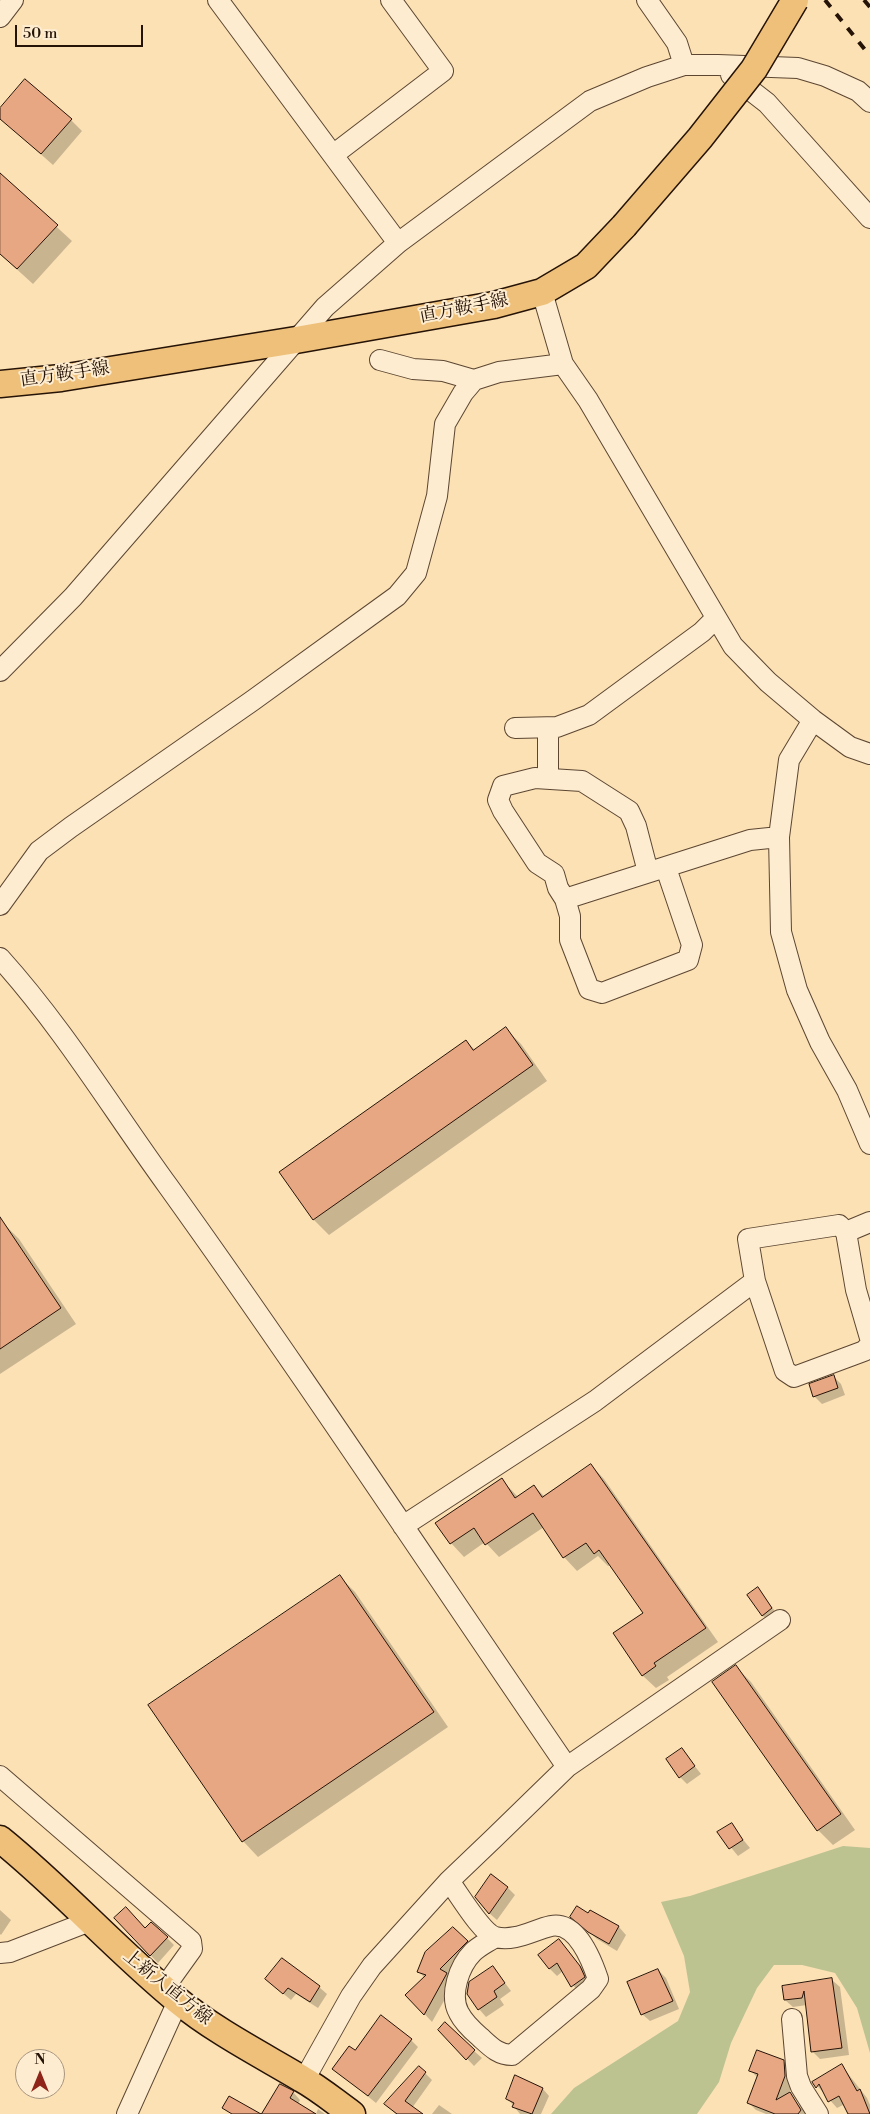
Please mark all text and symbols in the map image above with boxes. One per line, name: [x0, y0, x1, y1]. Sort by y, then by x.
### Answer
scale bar: [18, 15, 145, 47]
text: 50 m: [23, 24, 57, 43]
street label: 直方鞍手線: [418, 290, 510, 328]
street label: 直方鞍手線: [19, 358, 111, 392]
street label: 上新入直方線: [118, 1946, 216, 2030]
north arrow: [15, 2049, 65, 2099]
text: N: [34, 2051, 46, 2069]

